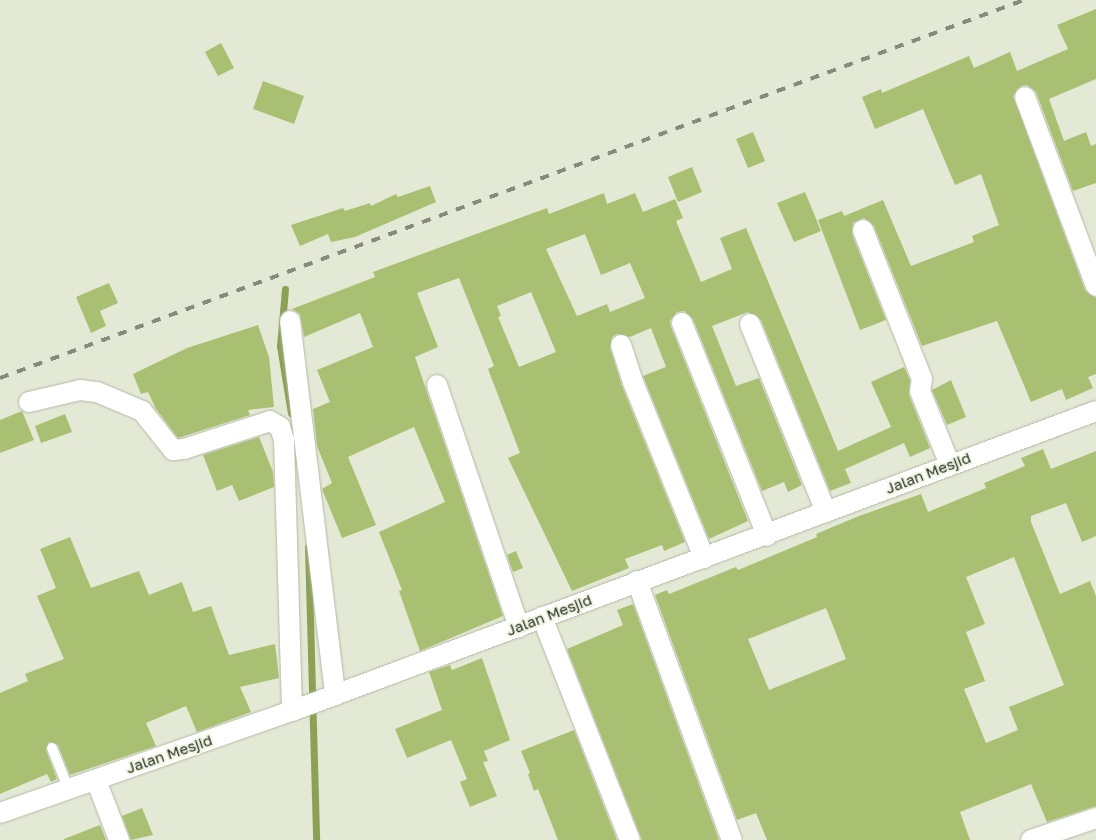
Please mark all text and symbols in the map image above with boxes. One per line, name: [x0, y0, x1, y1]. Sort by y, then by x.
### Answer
street label: Jalan Mesjid: [883, 448, 973, 498]
street label: Jalan Mesjid: [504, 590, 594, 640]
street label: Jalan Mesjid: [124, 731, 214, 777]

